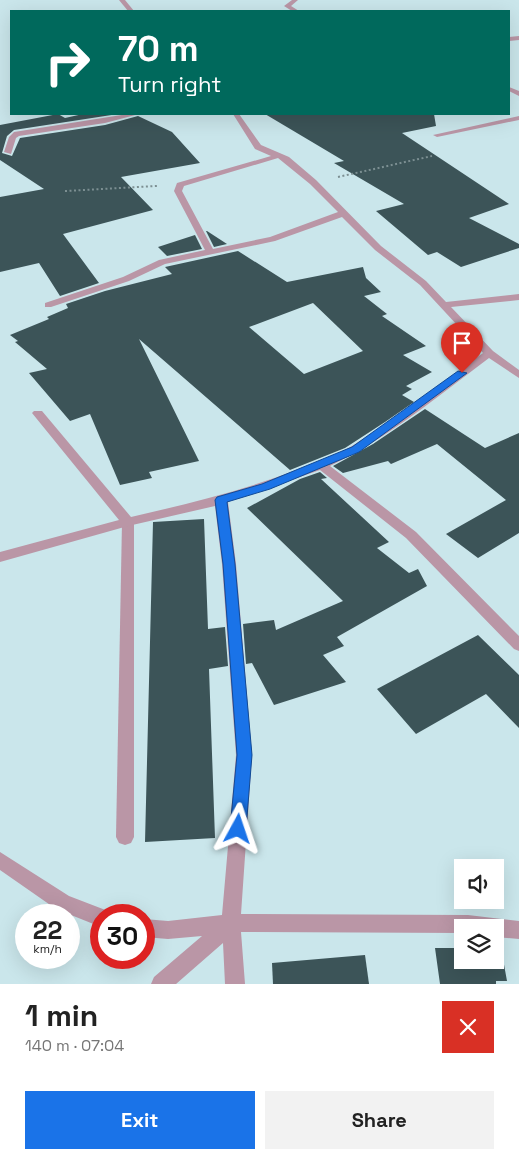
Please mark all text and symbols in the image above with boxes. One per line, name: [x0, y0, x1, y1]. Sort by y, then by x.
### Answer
text: 70 m: [118, 27, 199, 71]
icon: right: [35, 30, 100, 95]
text: Turn right: [118, 70, 221, 98]
pin: [441, 322, 483, 373]
icon: arrive: [448, 329, 476, 357]
position arrow: [211, 802, 263, 854]
map controls: [454, 859, 504, 969]
button: sound: [454, 859, 504, 909]
speed limit sign: 30: [90, 904, 155, 969]
text: 22: [33, 914, 62, 946]
button: layers: [454, 919, 504, 969]
text: km/h: [33, 941, 62, 957]
text: 1 min: [25, 996, 98, 1035]
button: close: [442, 1001, 494, 1053]
text: 140 m · 07:04: [25, 1035, 124, 1056]
button: Exit: [25, 1091, 255, 1149]
button: Share: [265, 1091, 494, 1149]

